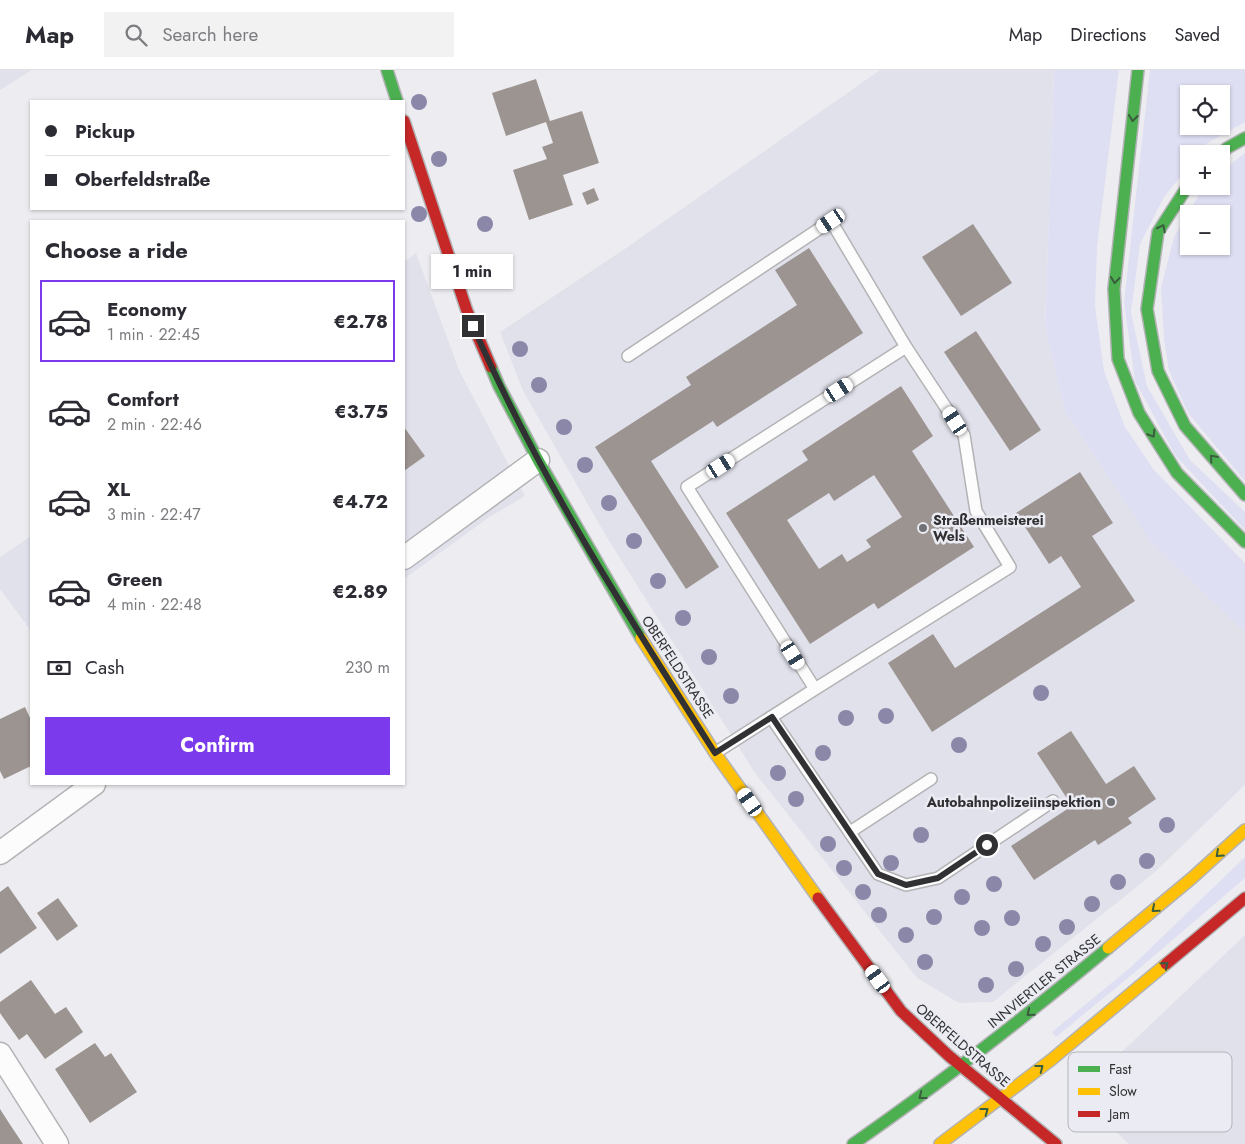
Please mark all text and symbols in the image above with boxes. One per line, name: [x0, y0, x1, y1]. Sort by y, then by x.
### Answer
search box: [104, 12, 454, 57]
text: Map: [25, 17, 74, 52]
icon: search: [122, 21, 150, 49]
text: Search here: [162, 21, 258, 48]
text: Map: [1009, 22, 1042, 48]
text: Directions: [1070, 22, 1146, 48]
text: Saved: [1174, 22, 1220, 48]
map controls: [1180, 85, 1230, 255]
button: locate: [1180, 85, 1230, 135]
one-way arrow: [1128, 115, 1139, 123]
text: Pickup: [75, 118, 135, 145]
button: +: [1180, 145, 1230, 195]
text: Oberfeldstraße: [75, 166, 210, 193]
button: −: [1180, 205, 1230, 255]
car: [814, 206, 847, 236]
one-way arrow: [1156, 224, 1166, 233]
text: Choose a ride: [45, 234, 188, 266]
callout: 1 min: [432, 254, 514, 288]
text: 1 min: [452, 260, 492, 283]
one-way arrow: [1110, 276, 1121, 284]
text: Economy: [107, 296, 187, 323]
icon: car: [47, 299, 92, 344]
text: €2.78: [334, 308, 388, 335]
route end: [462, 315, 484, 337]
text: 1 min · 22:45: [107, 323, 200, 346]
car: [822, 376, 855, 404]
text: Comfort: [107, 386, 179, 413]
icon: car: [47, 389, 92, 434]
text: €3.75: [334, 398, 388, 425]
car: [940, 404, 969, 438]
text: 2 min · 22:46: [107, 413, 202, 436]
one-way arrow: [1146, 429, 1156, 438]
car: [704, 452, 737, 480]
one-way arrow: [1210, 455, 1219, 464]
text: XL: [107, 476, 130, 503]
icon: car: [47, 479, 92, 524]
text: €4.72: [332, 488, 388, 515]
text: 3 min · 22:47: [107, 503, 201, 526]
place label: Straßenmeisterei Wels: [933, 510, 1044, 546]
marker: Straßenmeisterei Wels: [917, 522, 929, 534]
text: Green: [107, 566, 163, 593]
icon: car: [47, 569, 92, 614]
text: €2.89: [332, 578, 388, 605]
text: 4 min · 22:48: [107, 593, 202, 616]
street label: OBERFELDSTRASSE: [637, 612, 719, 722]
car: [778, 638, 807, 672]
icon: cash: [45, 654, 73, 682]
text: Cash: [85, 654, 125, 681]
text: 230 m: [345, 656, 390, 679]
button: Confirm: [45, 717, 390, 775]
car: [735, 785, 764, 819]
place label: Autobahnpolizeiinspektion: [926, 792, 1101, 812]
marker: Autobahnpolizeiinspektion: [1105, 796, 1117, 808]
route start: [976, 834, 998, 856]
one-way arrow: [1215, 848, 1224, 857]
one-way arrow: [1151, 904, 1160, 913]
street label: INNVIERTLER STRASSE: [983, 929, 1105, 1033]
car: [863, 962, 892, 996]
one-way arrow: [1159, 963, 1168, 971]
street label: OBERFELDSTRASSE: [911, 998, 1015, 1092]
one-way arrow: [1027, 1008, 1036, 1016]
legend: [1068, 1052, 1232, 1132]
text: Fast: [1109, 1059, 1132, 1079]
one-way arrow: [1034, 1065, 1043, 1074]
text: Slow: [1109, 1081, 1137, 1101]
one-way arrow: [919, 1090, 928, 1098]
text: Jam: [1107, 1104, 1130, 1124]
one-way arrow: [979, 1108, 988, 1116]

